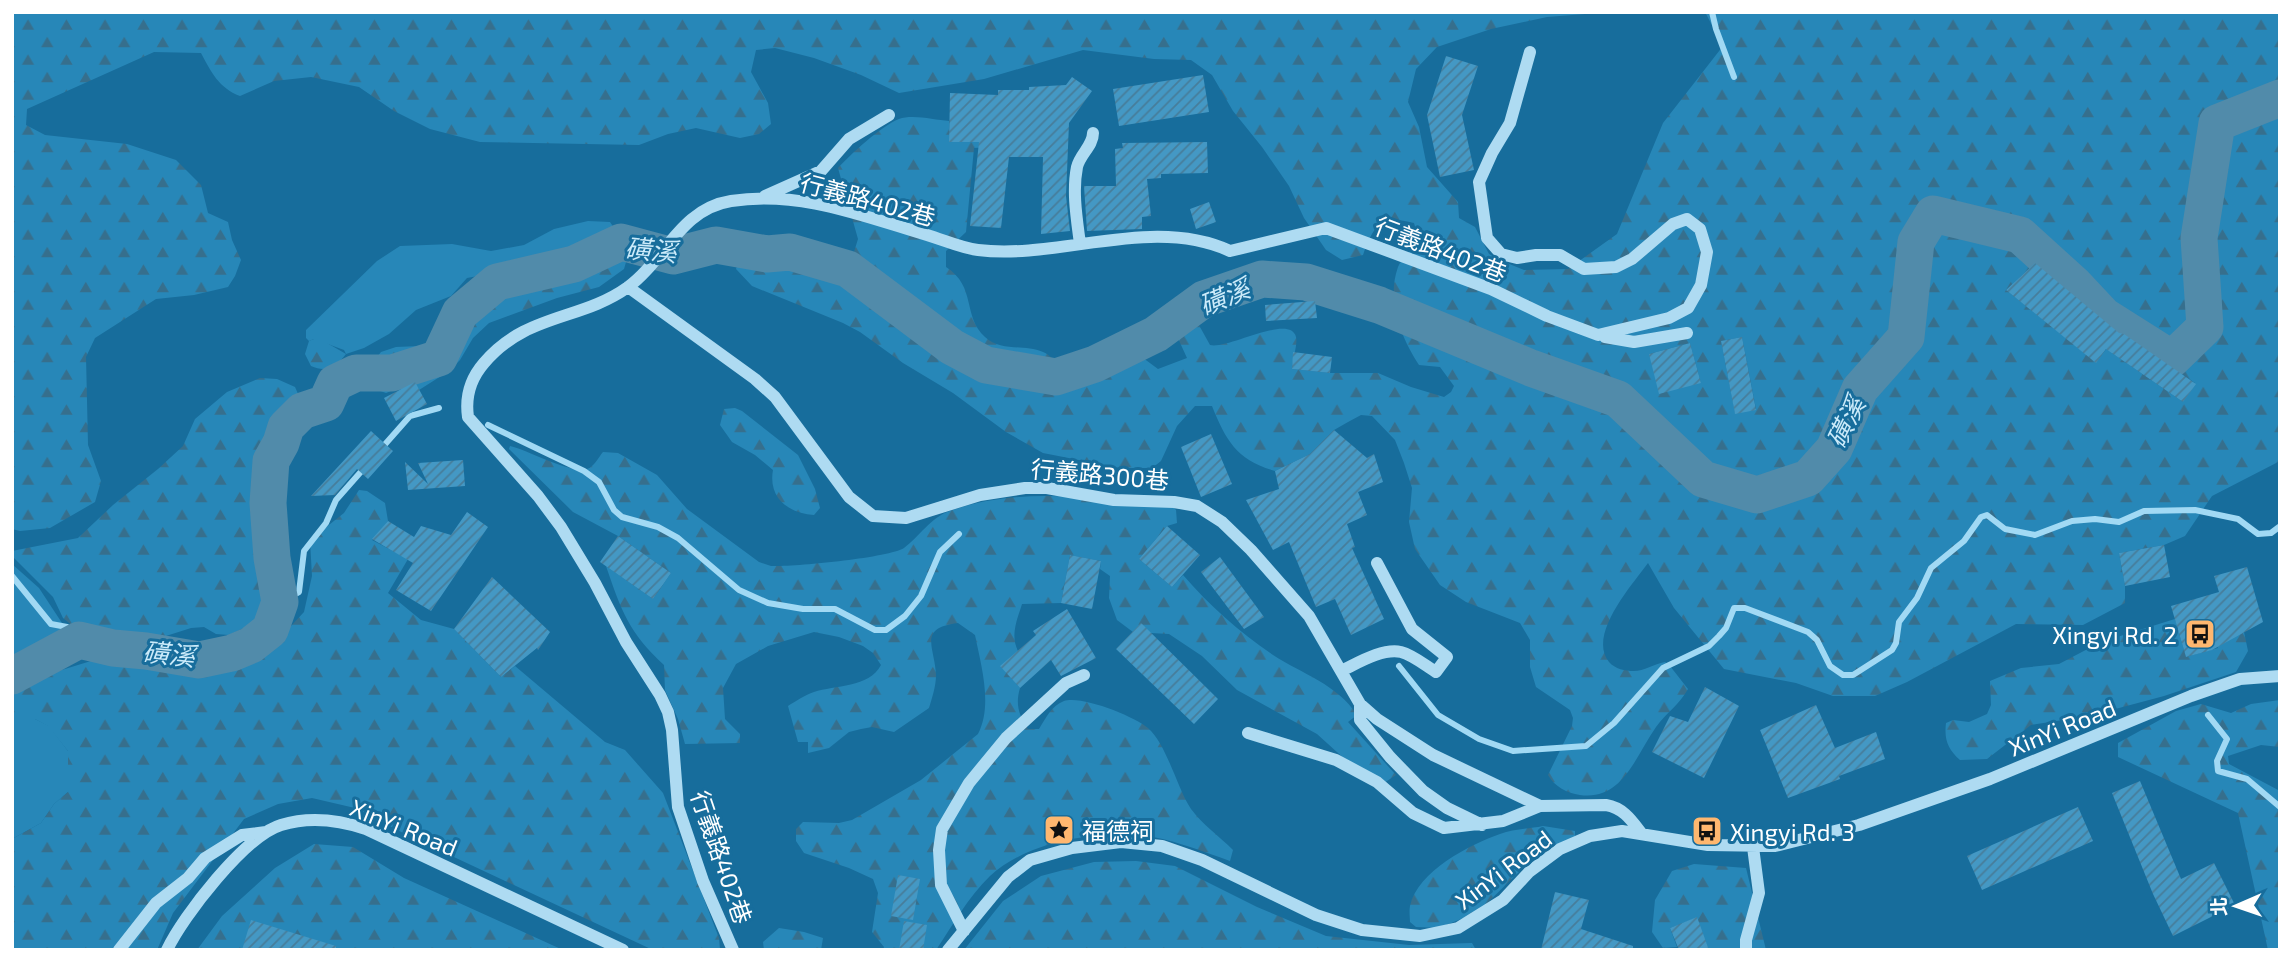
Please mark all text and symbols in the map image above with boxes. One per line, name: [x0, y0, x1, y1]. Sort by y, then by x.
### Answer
street label: 行義路402巷: [797, 167, 939, 231]
street label: 行義路402巷: [1371, 211, 1511, 287]
water label: 磺溪: [624, 231, 682, 267]
water label: 磺溪: [1194, 270, 1258, 320]
water label: 磺溪: [1820, 388, 1872, 452]
street label: 行義路300巷: [1030, 454, 1170, 494]
bus stop icon: Xingyi Rd. 2: [2183, 617, 2217, 651]
place label: Xingyi Rd. 2: [2052, 620, 2177, 649]
water label: 磺溪: [142, 635, 200, 672]
street label: XinYi Road: [2004, 692, 2120, 762]
street label: 行義路402巷: [686, 787, 758, 927]
street label: XinYi Road: [346, 792, 462, 862]
place icon: 福德祠: [1042, 813, 1076, 847]
bus stop icon: Xingyi Rd. 3: [1690, 814, 1724, 848]
place label: 福德祠: [1082, 816, 1154, 845]
place label: Xingyi Rd. 3: [1730, 817, 1855, 846]
street label: XinYi Road: [1449, 823, 1557, 915]
north arrow: [2201, 871, 2271, 941]
text: 北: [2207, 897, 2230, 917]

